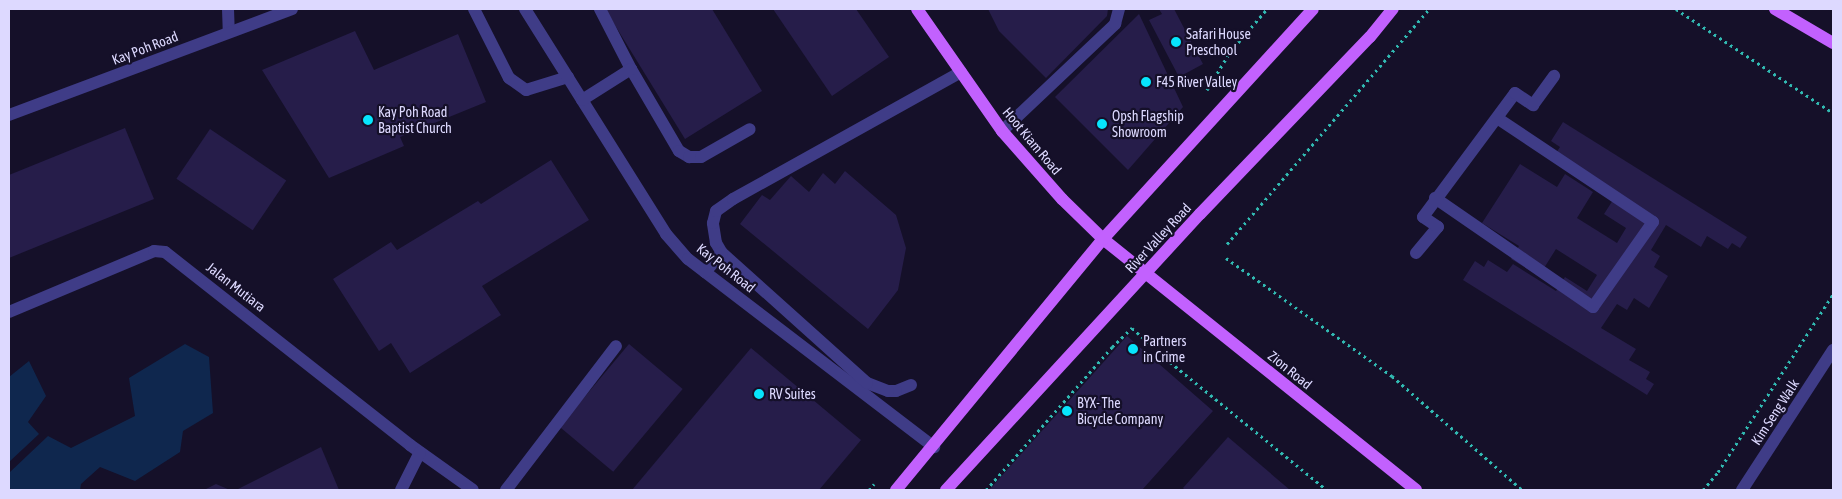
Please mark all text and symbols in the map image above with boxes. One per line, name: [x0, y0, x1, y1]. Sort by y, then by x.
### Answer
place label: Safari House Preschool: [1186, 26, 1251, 58]
street label: Kay Poh Road: [110, 28, 180, 68]
marker: Safari House Preschool: [1170, 36, 1182, 48]
place label: F45 River Valley: [1156, 74, 1237, 90]
marker: F45 River Valley: [1140, 76, 1152, 88]
place label: Kay Poh Road Baptist Church: [378, 104, 452, 136]
street label: Hoot Kiam Road: [999, 104, 1065, 178]
place label: Opsh Flagship Showroom: [1112, 108, 1184, 140]
marker: Kay Poh Road Baptist Church: [362, 114, 374, 126]
marker: Opsh Flagship Showroom: [1096, 118, 1108, 130]
street label: River Valley Road: [1121, 200, 1195, 276]
street label: Kay Poh Road: [693, 240, 759, 296]
street label: Jalan Mutiara: [203, 259, 269, 315]
place label: Partners in Crime: [1143, 333, 1186, 366]
marker: Partners in Crime: [1127, 343, 1139, 355]
street label: Zion Road: [1265, 347, 1315, 393]
street label: Kim Seng Walk: [1747, 376, 1803, 448]
place label: RV Suites: [769, 386, 816, 402]
marker: RV Suites: [753, 388, 765, 400]
place label: BYX- The Bicycle Company: [1077, 395, 1163, 428]
marker: BYX- The Bicycle Company: [1061, 405, 1073, 417]

